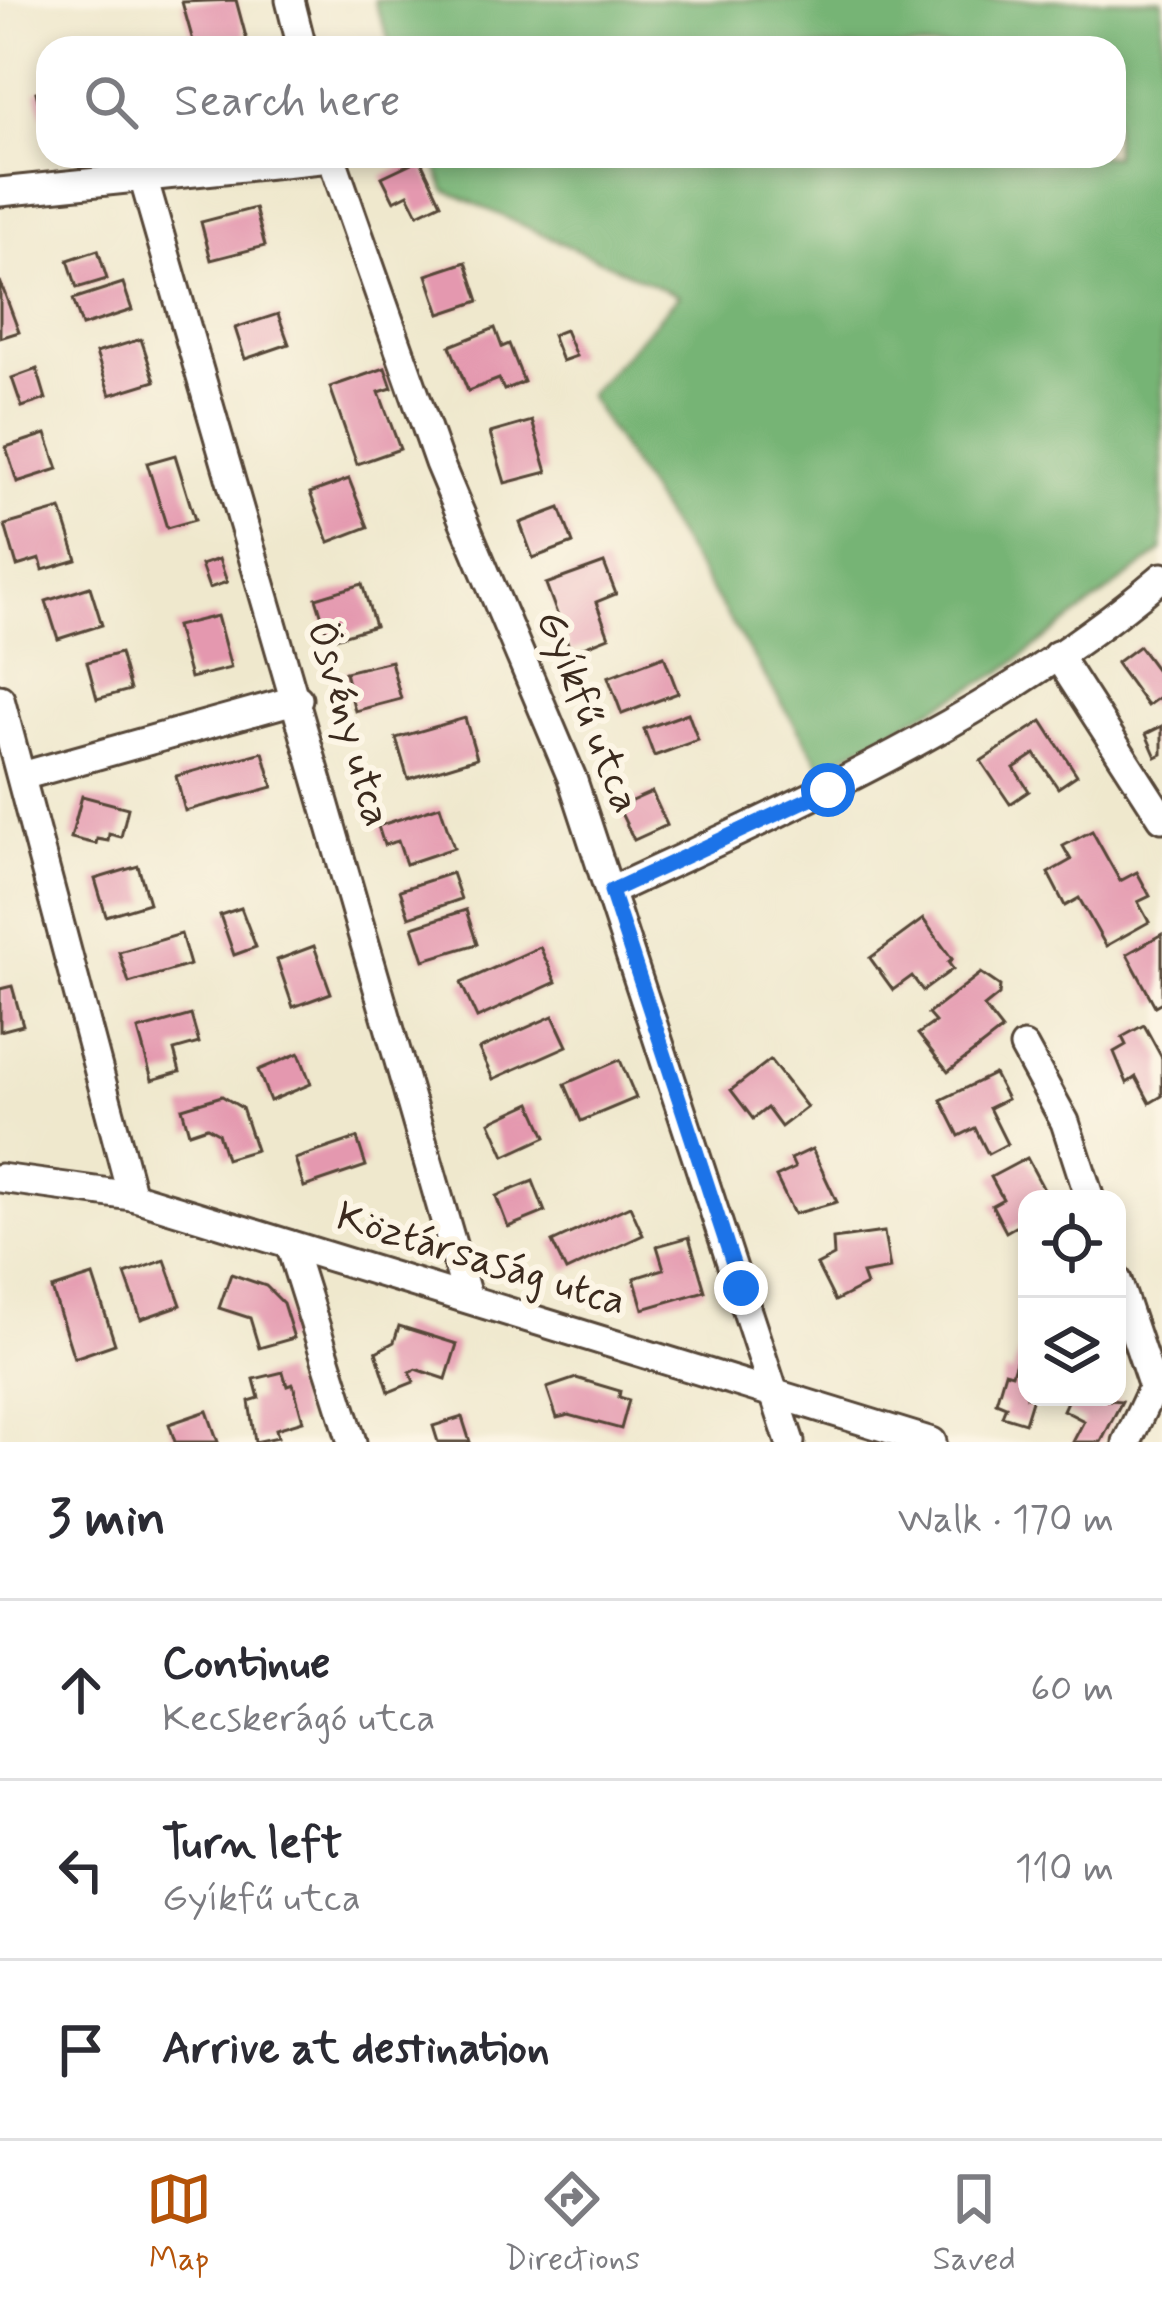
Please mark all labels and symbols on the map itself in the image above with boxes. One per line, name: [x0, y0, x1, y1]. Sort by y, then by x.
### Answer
street label: Gyíkfű utca: [521, 602, 653, 822]
street label: Ösvény utca: [292, 615, 404, 833]
route start: [801, 763, 855, 817]
street label: Köztársaság utca: [330, 1190, 632, 1330]
route end: [714, 1261, 768, 1315]

